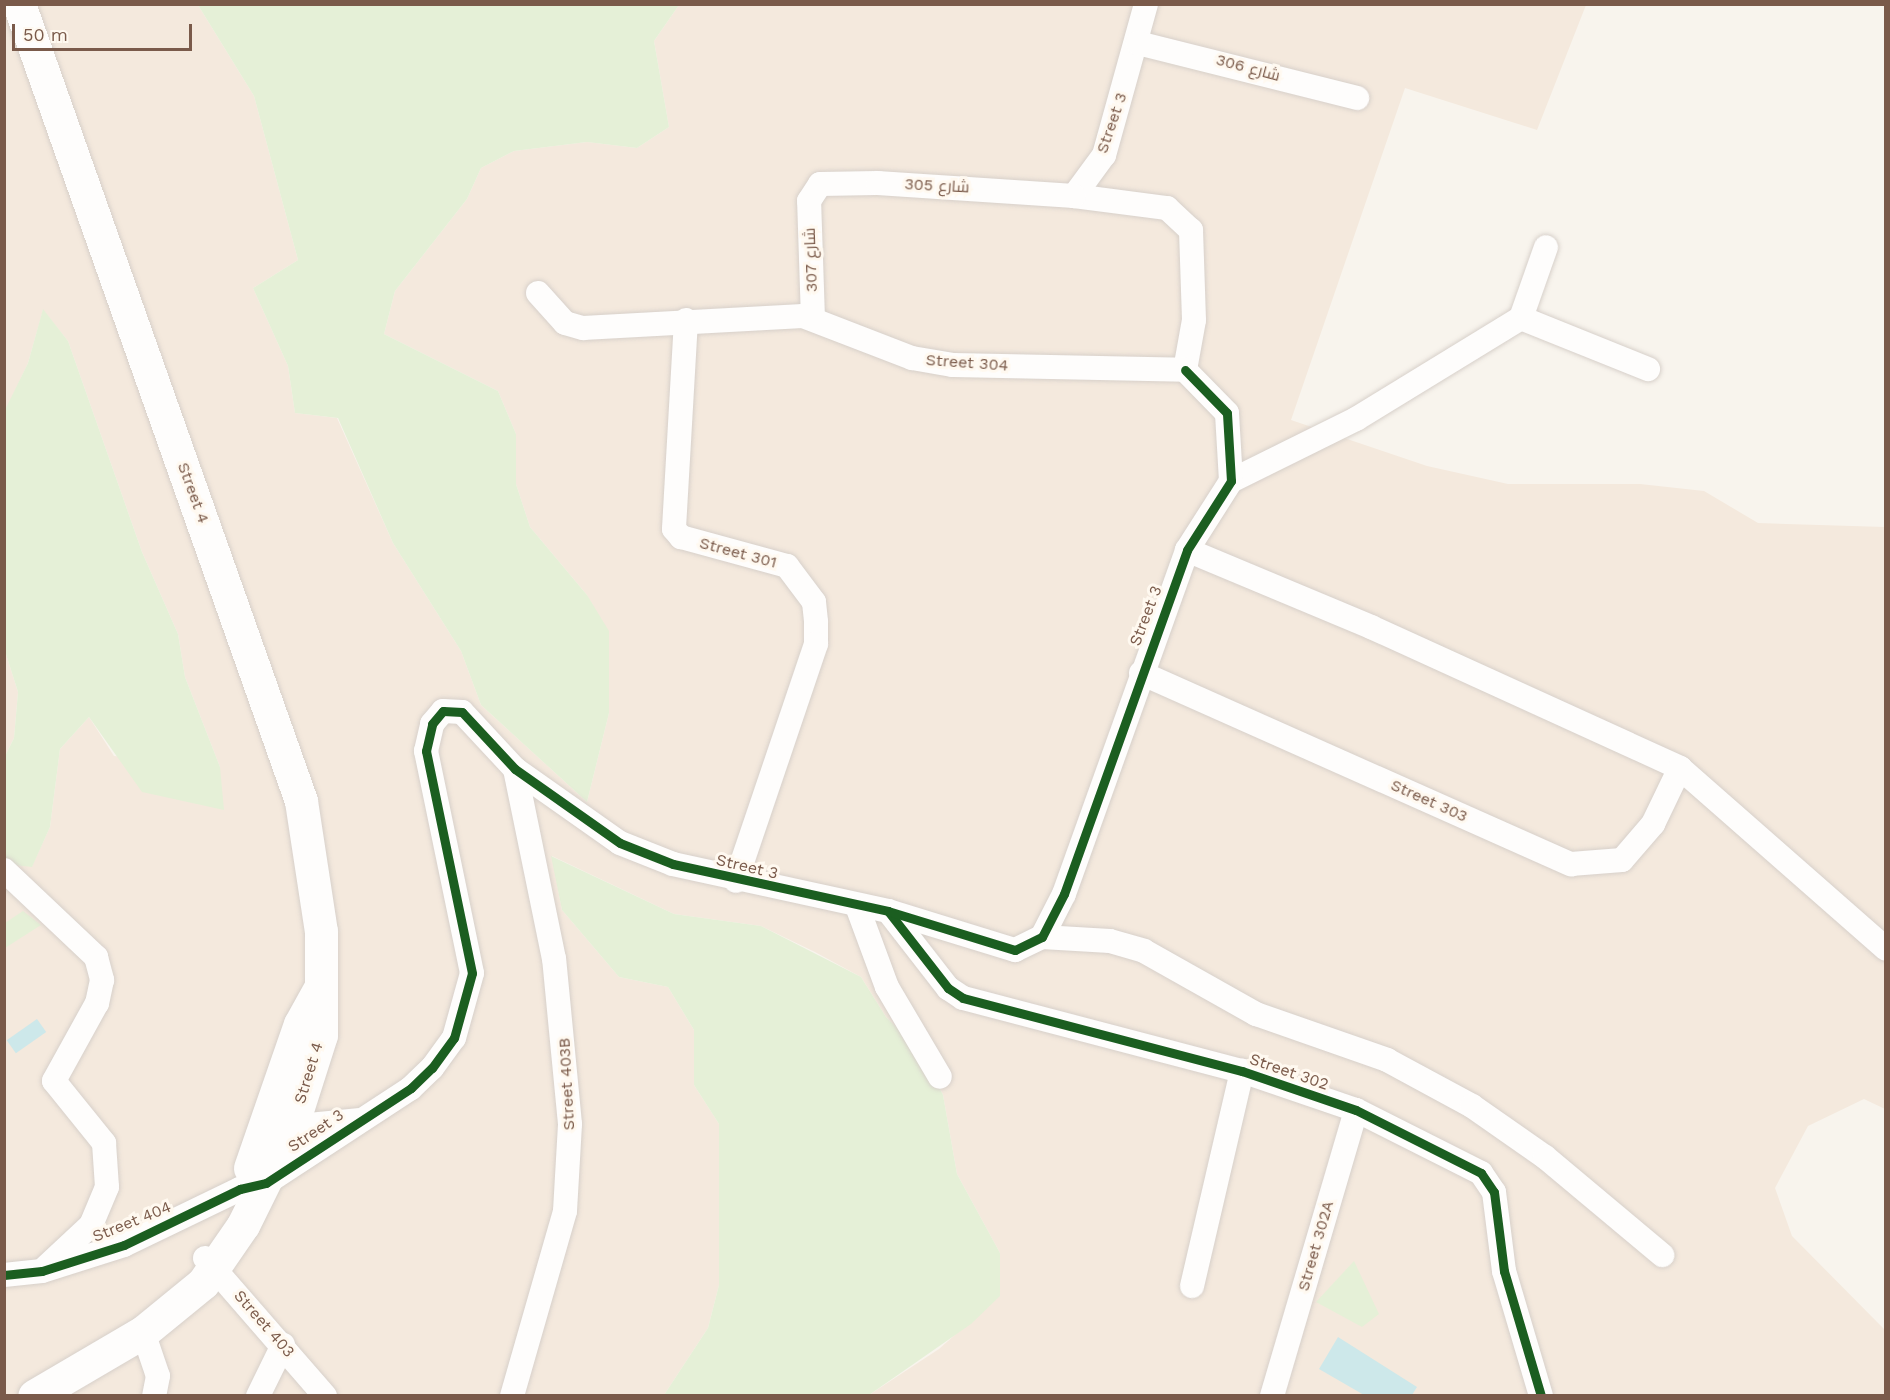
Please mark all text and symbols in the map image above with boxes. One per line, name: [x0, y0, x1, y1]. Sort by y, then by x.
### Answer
scale bar: [15, 12, 195, 50]
text: 50 m: [23, 24, 68, 45]
street label: شارع 306: [1214, 50, 1282, 86]
street label: Street 3: [1093, 90, 1131, 156]
street label: شارع 305: [904, 175, 970, 197]
street label: شارع 307: [800, 227, 822, 293]
street label: Street 304: [925, 351, 1009, 375]
street label: Street 4: [173, 460, 213, 526]
street label: Street 301: [697, 533, 779, 573]
street label: Street 3: [1126, 583, 1166, 649]
street label: Street 303: [1388, 776, 1470, 826]
street label: Street 3: [714, 851, 780, 883]
street label: Street 403B: [555, 1037, 579, 1131]
street label: Street 4: [291, 1040, 327, 1106]
street label: Street 302: [1247, 1050, 1331, 1094]
street label: Street 3: [285, 1105, 347, 1157]
street label: Street 404: [90, 1198, 174, 1246]
street label: Street 302A: [1294, 1199, 1338, 1293]
street label: Street 403: [230, 1287, 298, 1361]

